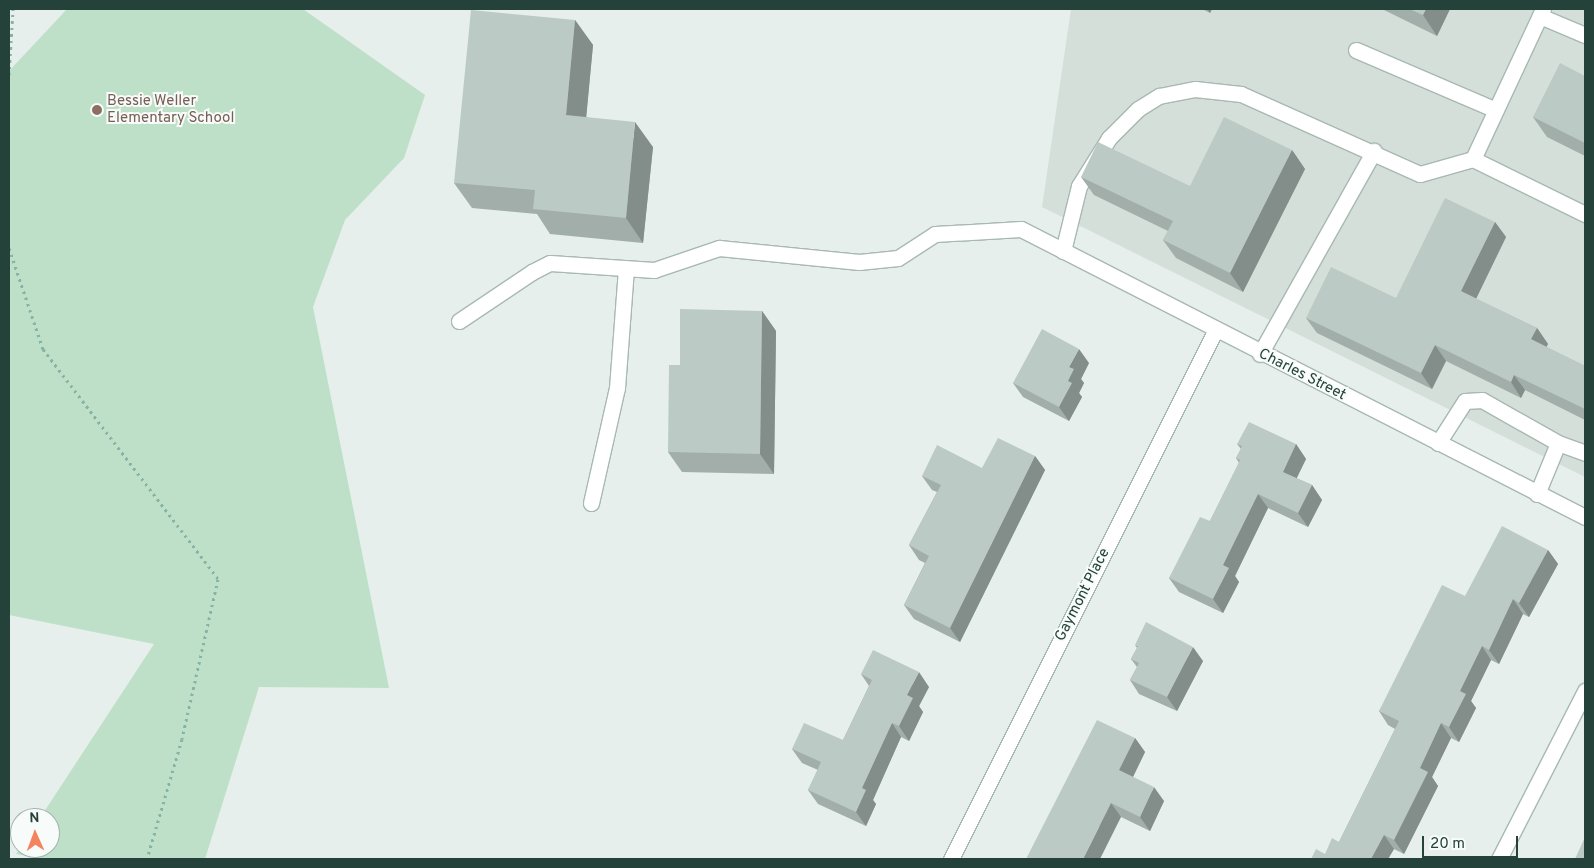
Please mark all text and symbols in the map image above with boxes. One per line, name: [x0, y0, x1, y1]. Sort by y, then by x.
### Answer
place label: Bessie Weller Elementary School: [107, 92, 234, 127]
marker: Bessie Weller Elementary School: [91, 104, 103, 116]
street label: Charles Street: [1255, 345, 1349, 405]
street label: Gaymont Place: [1052, 545, 1114, 645]
north arrow: [10, 808, 60, 858]
text: N: [29, 810, 40, 827]
scale bar: [1424, 826, 1520, 858]
text: 20 m: [1430, 835, 1465, 854]

